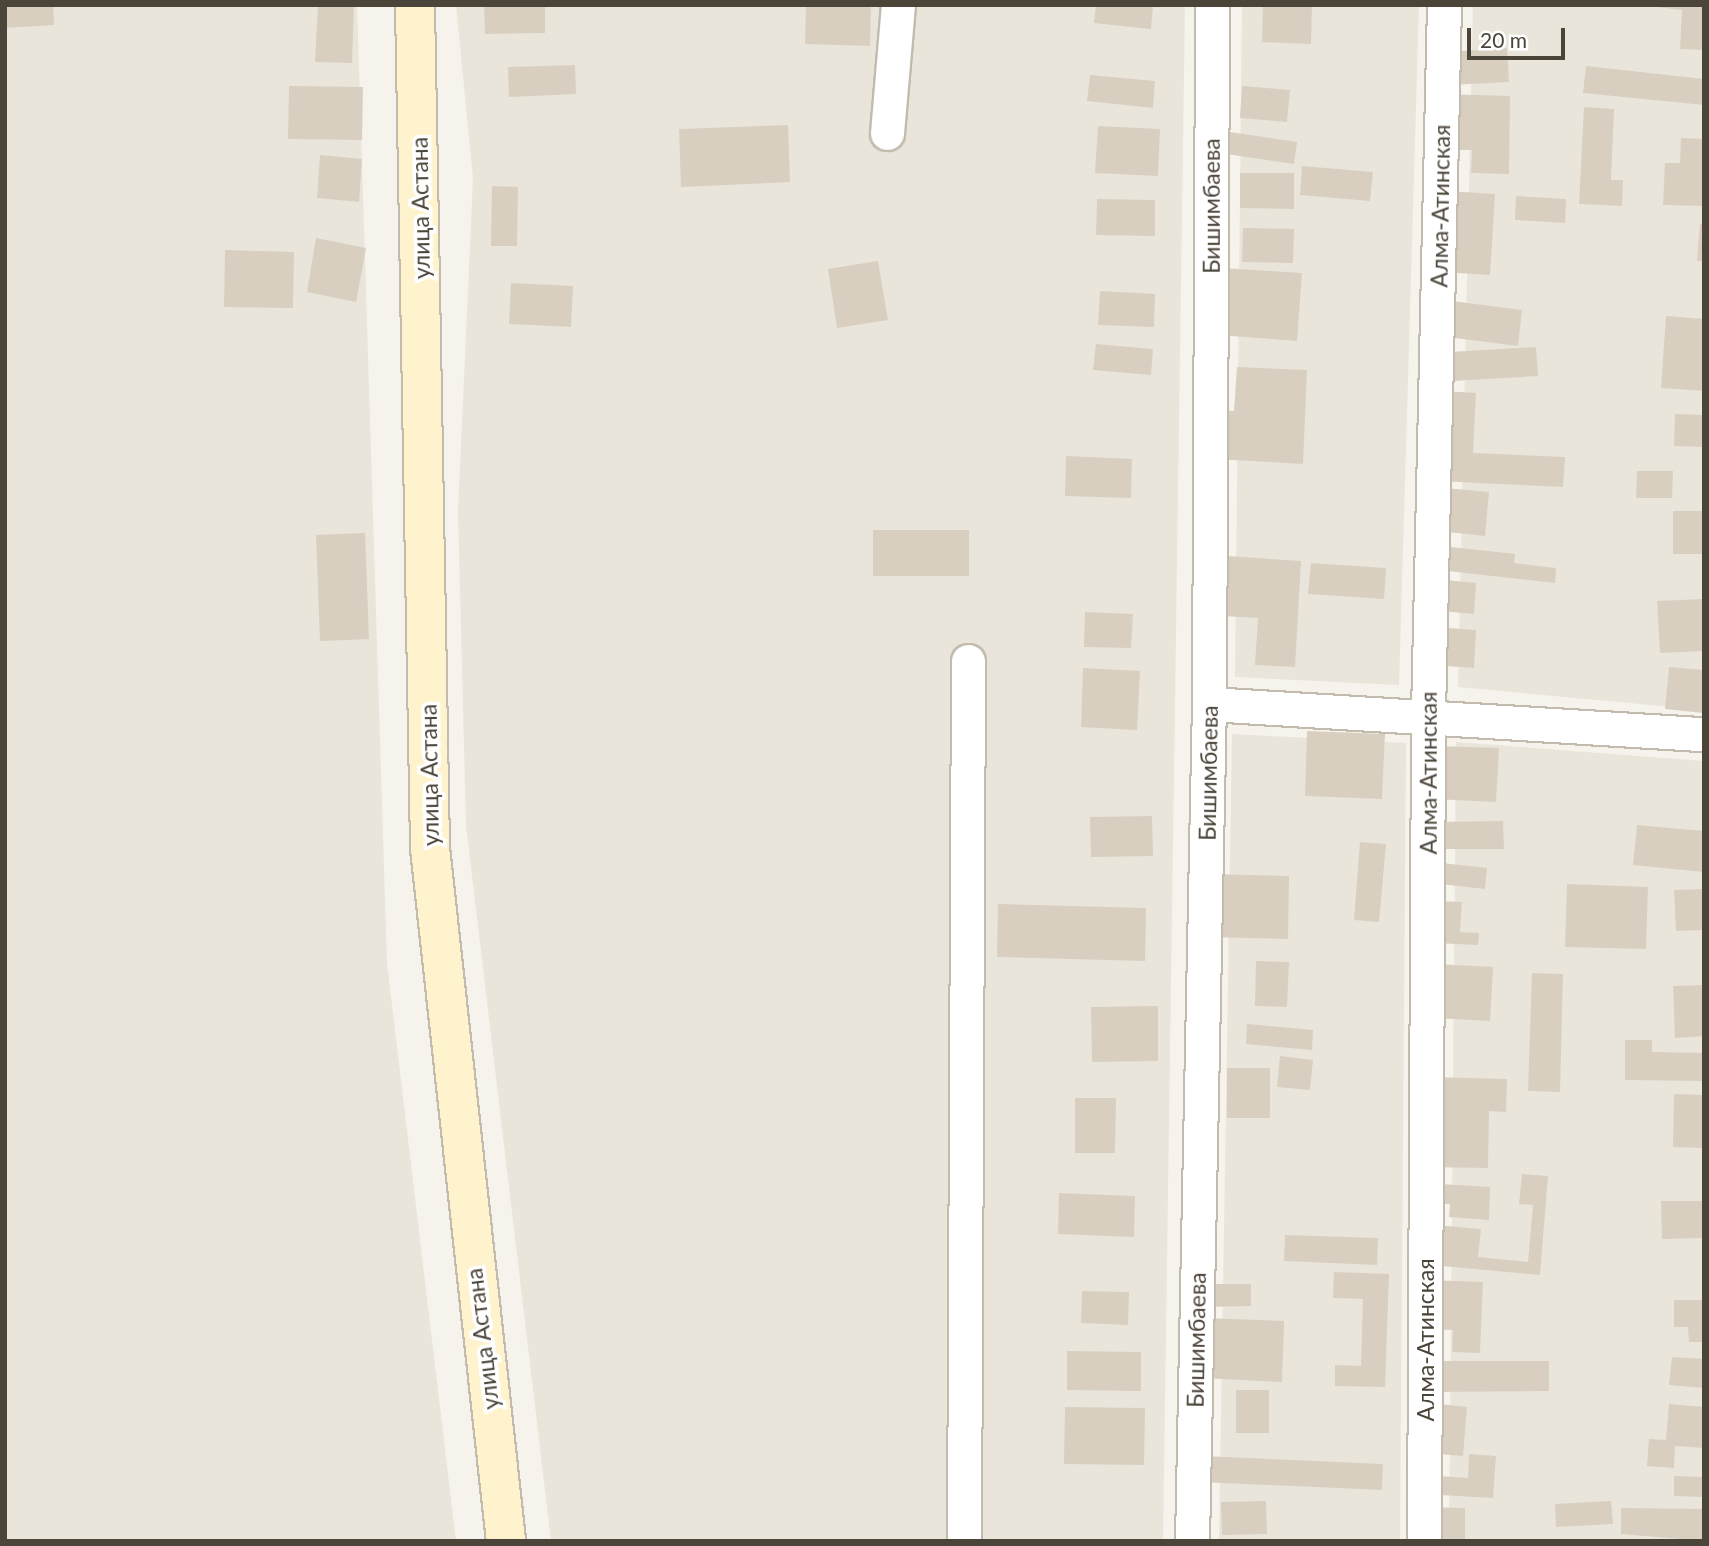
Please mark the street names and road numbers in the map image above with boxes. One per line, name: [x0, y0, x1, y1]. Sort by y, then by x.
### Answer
street label: Алма-Атинская: [1425, 124, 1455, 288]
street label: улица Астана: [405, 137, 435, 279]
street label: Бишимбаева: [1197, 138, 1225, 274]
street label: Алма-Атинская: [1414, 691, 1442, 855]
street label: улица Астана: [414, 704, 444, 846]
street label: Бишимбаева: [1193, 705, 1223, 841]
street label: Алма-Атинская: [1411, 1258, 1439, 1422]
street label: улица Астана: [460, 1267, 504, 1411]
street label: Бишимбаева: [1181, 1272, 1211, 1408]

